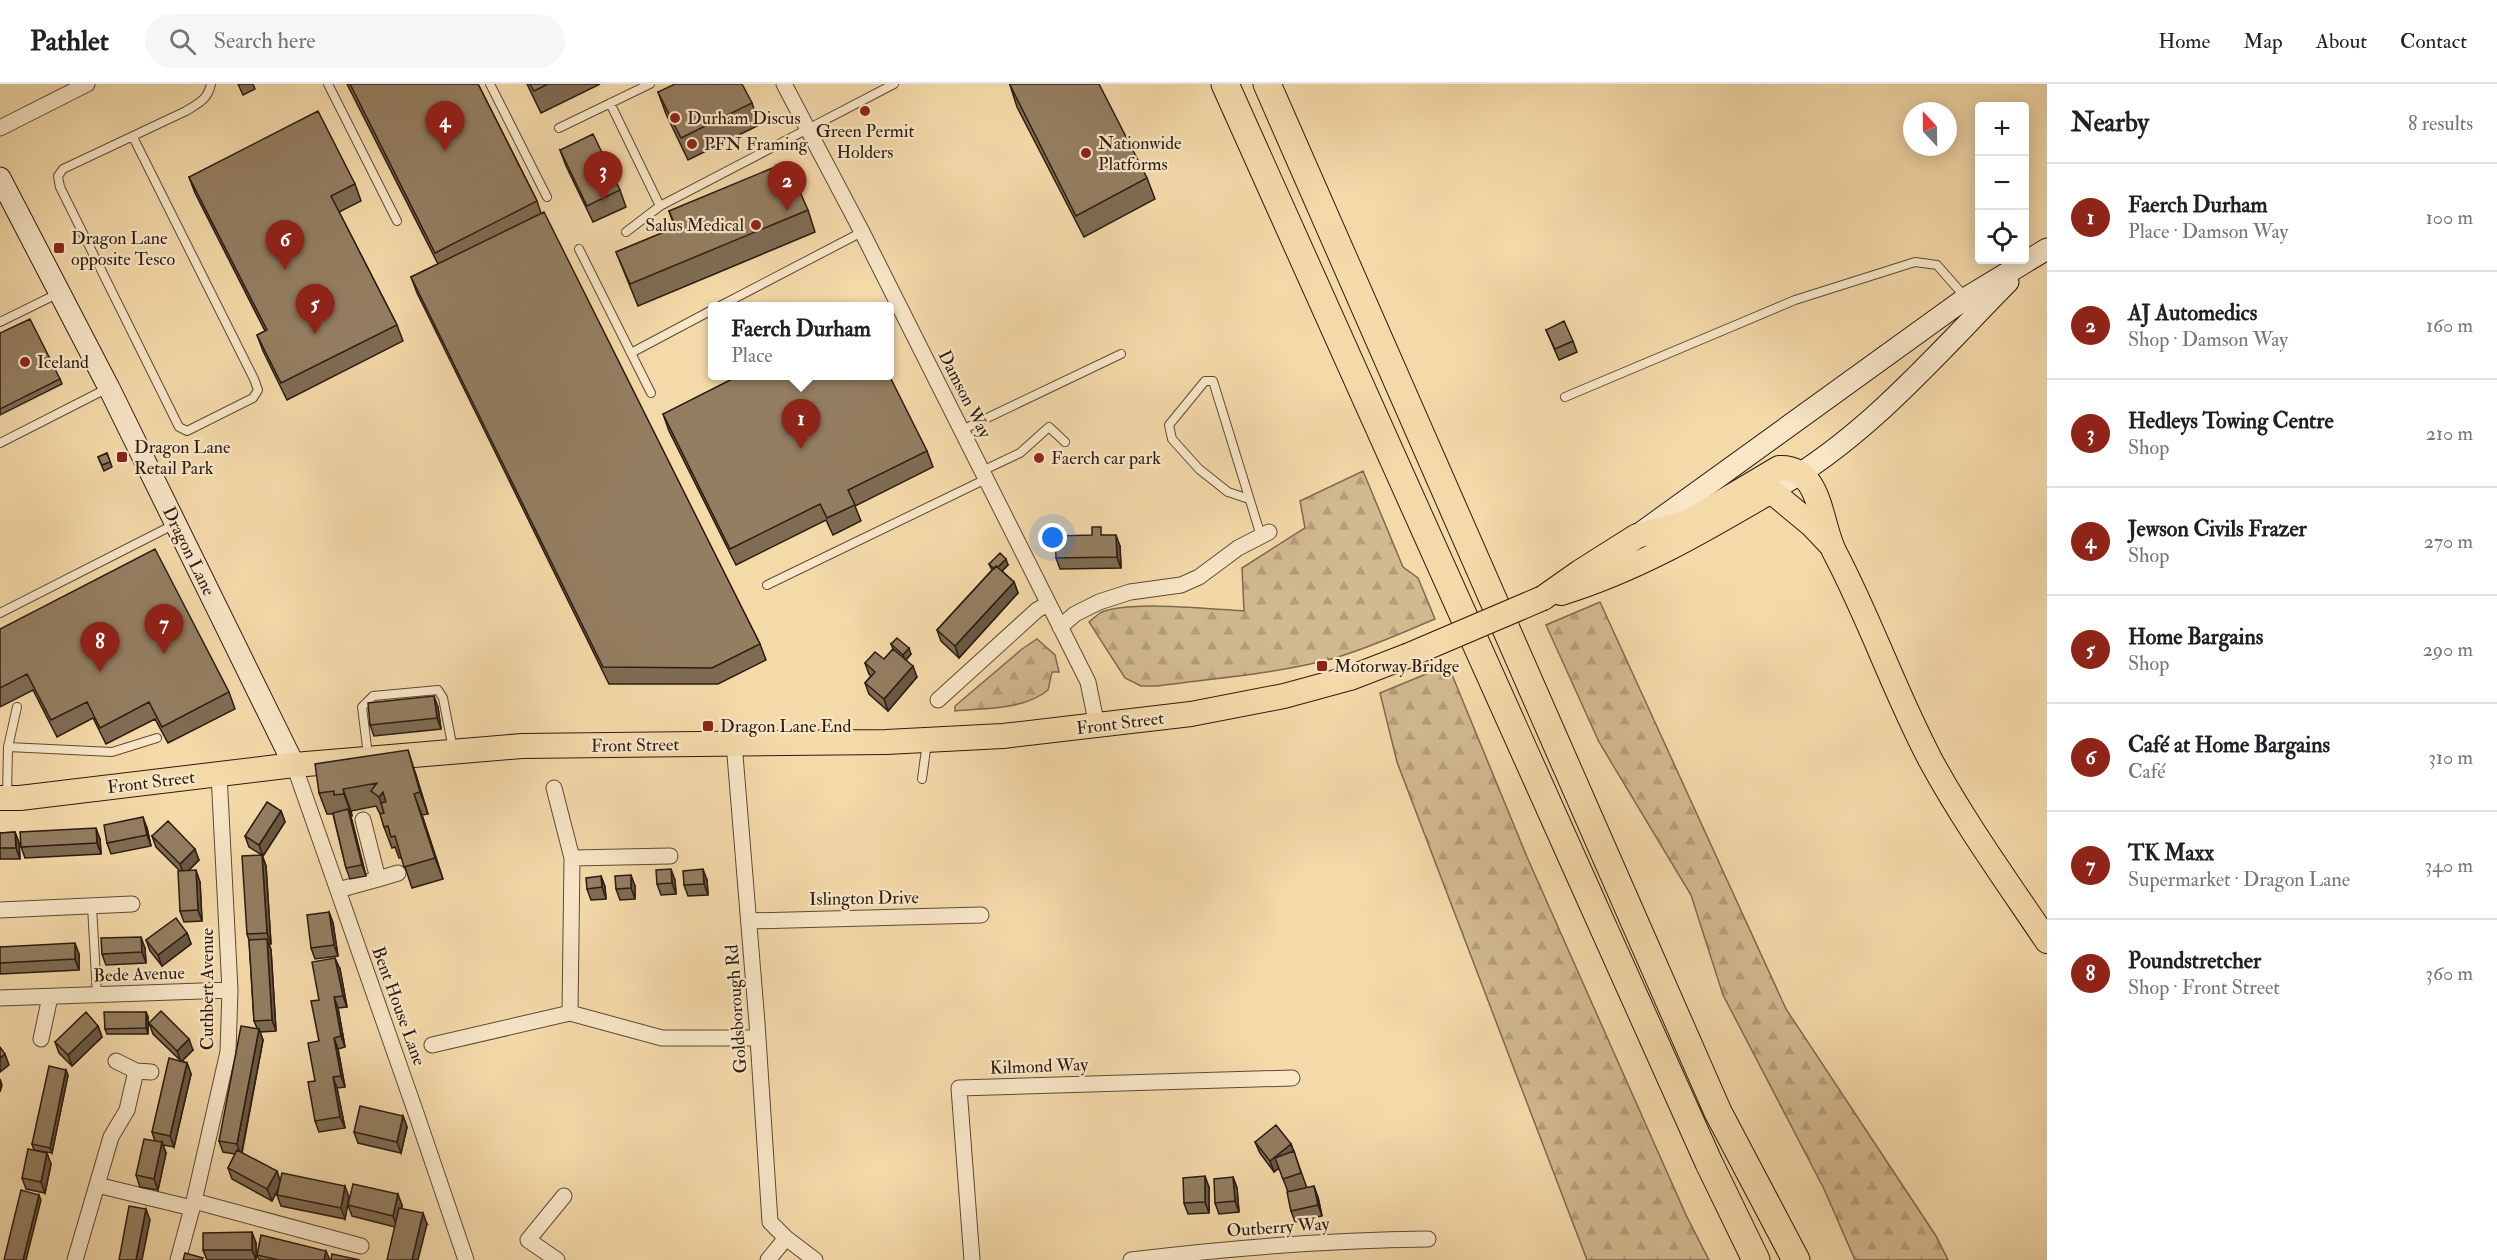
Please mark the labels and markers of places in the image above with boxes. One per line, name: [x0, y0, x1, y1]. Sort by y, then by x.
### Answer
pin: 4: [426, 101, 464, 151]
marker: Green Permit Holders: [858, 104, 872, 118]
place label: Durham Discus: [687, 107, 801, 130]
marker: Durham Discus: [668, 111, 682, 125]
place label: Green Permit Holders: [816, 120, 914, 164]
place label: Nationwide Platforms: [1098, 132, 1182, 176]
place label: PFN Framing: [704, 133, 809, 156]
marker: PFN Framing: [685, 137, 699, 151]
marker: Nationwide Platforms: [1079, 146, 1093, 160]
pin: 3: [584, 152, 622, 201]
pin: 2: [768, 162, 806, 211]
place label: Salus Medical: [645, 214, 744, 237]
marker: Salus Medical: [749, 218, 763, 232]
pin: 6: [266, 220, 304, 270]
place label: Dragon Lane opposite Tesco: [71, 227, 175, 271]
marker: Dragon Lane opposite Tesco: [52, 241, 66, 255]
pin: 5: [296, 284, 334, 334]
place label: Iceland: [37, 351, 89, 374]
marker: Iceland: [18, 355, 32, 369]
pin: 1: [782, 400, 820, 449]
place label: Dragon Lane Retail Park: [134, 436, 231, 480]
place label: Faerch car park: [1051, 447, 1161, 470]
marker: Dragon Lane Retail Park: [115, 450, 129, 464]
marker: Faerch car park: [1032, 451, 1046, 465]
pin: 7: [144, 604, 184, 654]
pin: 8: [80, 622, 120, 672]
place label: Motorway Bridge: [1334, 655, 1460, 678]
marker: Motorway Bridge: [1315, 659, 1329, 673]
place label: Dragon Lane End: [720, 715, 852, 738]
marker: Dragon Lane End: [701, 719, 715, 733]

